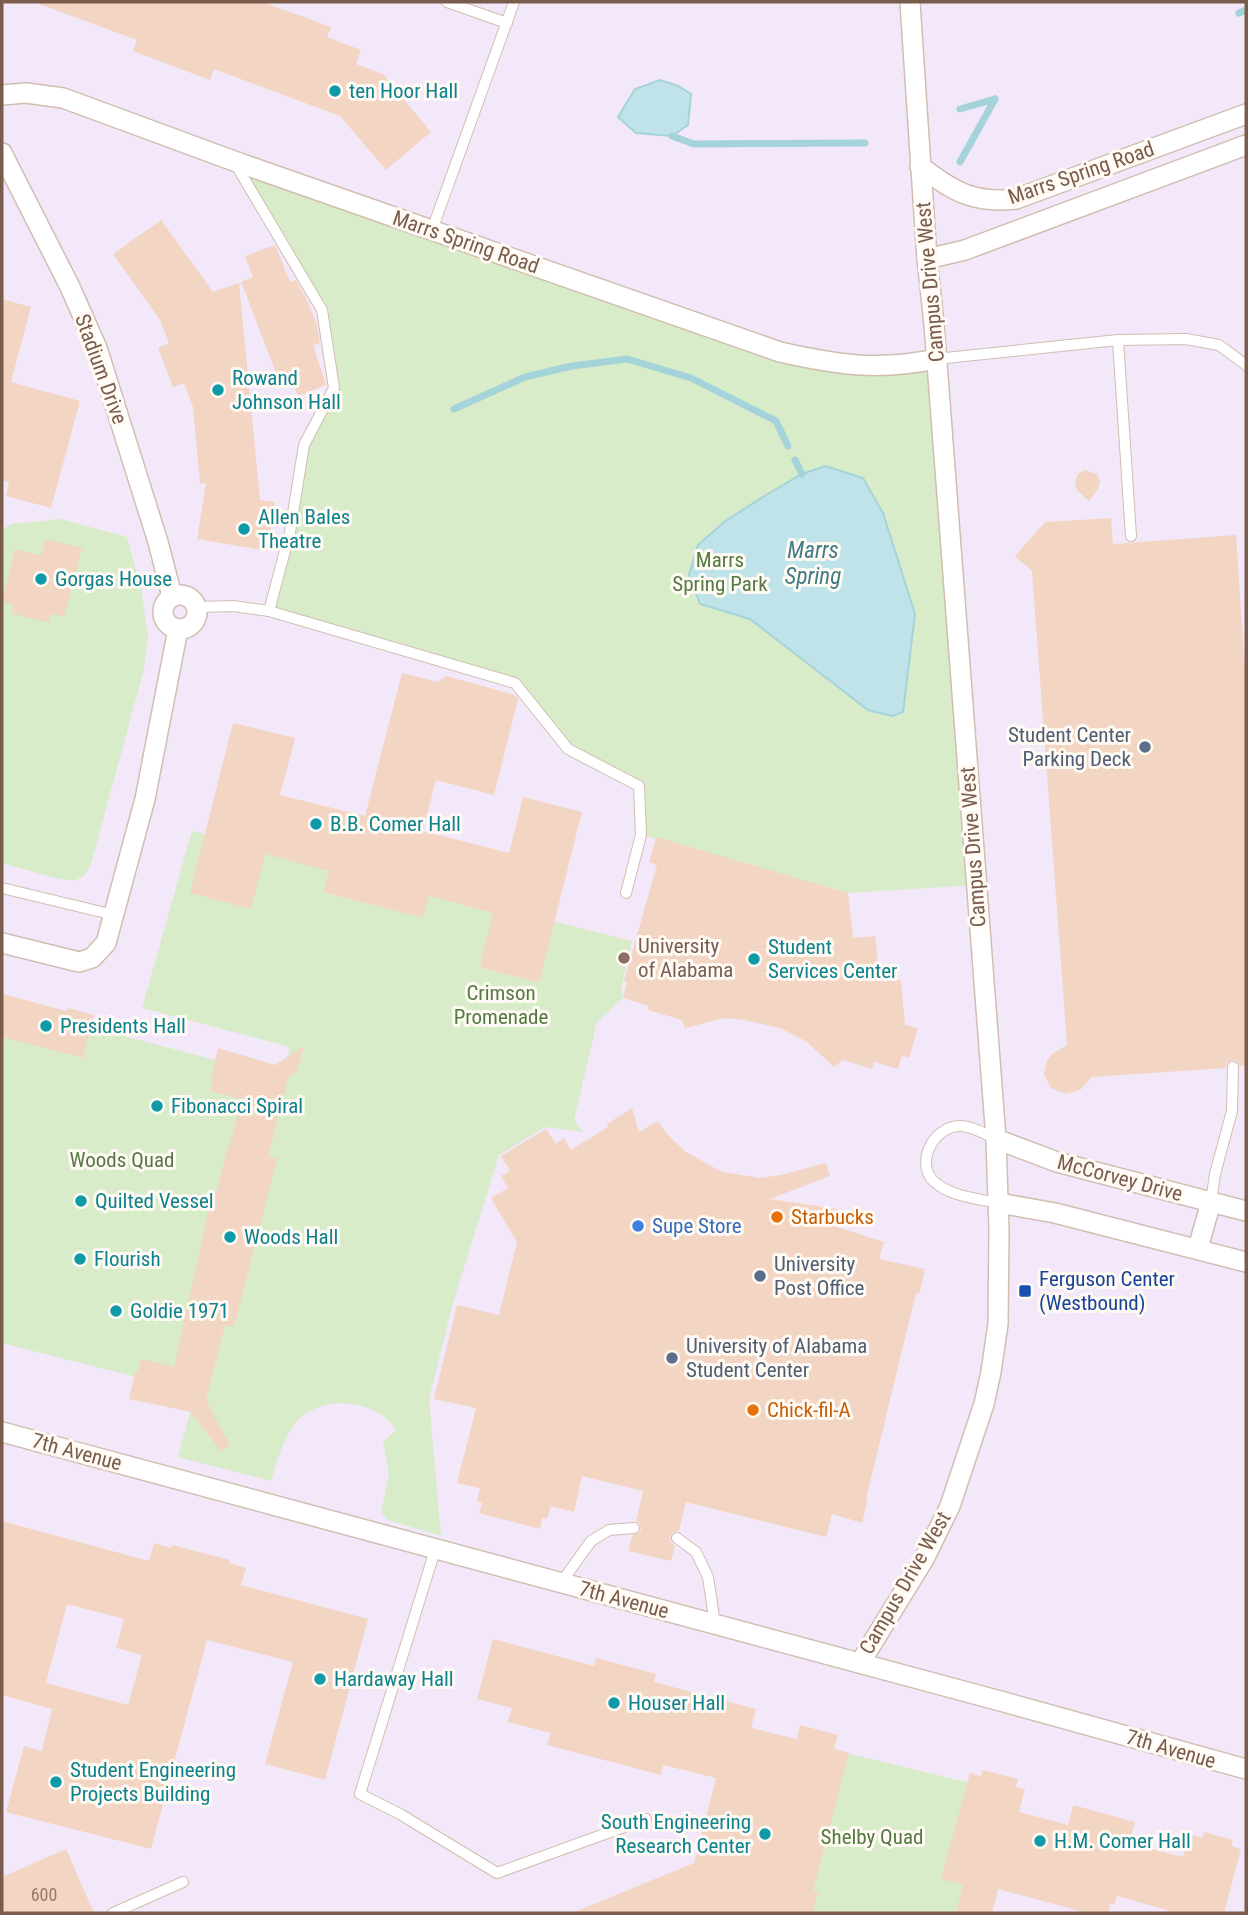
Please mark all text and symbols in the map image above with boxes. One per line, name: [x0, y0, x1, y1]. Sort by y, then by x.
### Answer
place label: ten Hoor Hall: [349, 79, 458, 103]
marker: ten Hoor Hall: [327, 83, 343, 99]
street label: Marrs Spring Road: [1005, 137, 1157, 209]
street label: Campus Drive West: [911, 201, 949, 363]
street label: Marrs Spring Road: [390, 206, 542, 278]
street label: Stadium Drive: [70, 311, 132, 427]
place label: Rowand Johnson Hall: [232, 366, 341, 414]
marker: Rowand Johnson Hall: [210, 382, 226, 398]
place label: Allen Bales Theatre: [258, 505, 350, 553]
marker: Allen Bales Theatre: [236, 521, 252, 537]
water label: Marrs Spring: [785, 537, 841, 590]
park label: Marrs Spring Park: [672, 548, 768, 596]
place label: Gorgas House: [55, 567, 172, 591]
marker: Gorgas House: [33, 571, 49, 587]
place label: Student Center Parking Deck: [1008, 723, 1132, 771]
marker: Student Center Parking Deck: [1137, 739, 1153, 755]
street label: Campus Drive West: [955, 766, 991, 928]
place label: B.B. Comer Hall: [330, 812, 461, 836]
marker: B.B. Comer Hall: [308, 816, 324, 832]
place label: University of Alabama: [638, 934, 733, 982]
place label: Student Services Center: [768, 935, 897, 983]
marker: University of Alabama: [616, 950, 632, 966]
marker: Student Services Center: [746, 951, 762, 967]
park label: Crimson Promenade: [454, 981, 548, 1029]
place label: Presidents Hall: [60, 1014, 186, 1038]
marker: Presidents Hall: [38, 1018, 54, 1034]
place label: Fibonacci Spiral: [171, 1094, 303, 1118]
marker: Fibonacci Spiral: [149, 1098, 165, 1114]
park label: Woods Quad: [70, 1148, 174, 1172]
street label: McCorvey Drive: [1055, 1150, 1185, 1206]
place label: Quilted Vessel: [95, 1189, 214, 1213]
marker: Quilted Vessel: [73, 1193, 89, 1209]
place label: Starbucks: [791, 1205, 874, 1229]
marker: Starbucks: [769, 1209, 785, 1225]
place label: Supe Store: [652, 1214, 742, 1238]
marker: Supe Store: [630, 1218, 646, 1234]
place label: Woods Hall: [244, 1225, 338, 1249]
marker: Woods Hall: [222, 1229, 238, 1245]
place label: Flourish: [94, 1247, 161, 1271]
marker: Flourish: [72, 1251, 88, 1267]
place label: University Post Office: [774, 1252, 865, 1300]
place label: Ferguson Center (Westbound): [1039, 1267, 1175, 1315]
marker: University Post Office: [752, 1268, 768, 1284]
marker: Ferguson Center (Westbound): [1017, 1283, 1033, 1299]
place label: Goldie 1971: [130, 1299, 229, 1323]
marker: Goldie 1971: [108, 1303, 124, 1319]
place label: University of Alabama Student Center: [686, 1334, 867, 1382]
marker: University of Alabama Student Center: [664, 1350, 680, 1366]
place label: Chick-fil-A: [767, 1398, 851, 1422]
marker: Chick-fil-A: [745, 1402, 761, 1418]
street label: 7th Avenue: [29, 1429, 125, 1476]
street label: Campus Drive West: [854, 1507, 956, 1659]
street label: 7th Avenue: [576, 1577, 672, 1624]
place label: Hardaway Hall: [334, 1667, 454, 1691]
marker: Hardaway Hall: [312, 1671, 328, 1687]
place label: Houser Hall: [628, 1691, 725, 1715]
marker: Houser Hall: [606, 1695, 622, 1711]
street label: 7th Avenue: [1123, 1725, 1219, 1773]
place label: Student Engineering Projects Building: [70, 1758, 236, 1806]
marker: Student Engineering Projects Building: [48, 1774, 64, 1790]
place label: South Engineering Research Center: [601, 1810, 751, 1858]
park label: Shelby Quad: [821, 1825, 923, 1849]
marker: South Engineering Research Center: [757, 1826, 773, 1842]
place label: H.M. Comer Hall: [1054, 1829, 1191, 1853]
marker: H.M. Comer Hall: [1032, 1833, 1048, 1849]
house number: 600: [31, 1884, 57, 1905]

